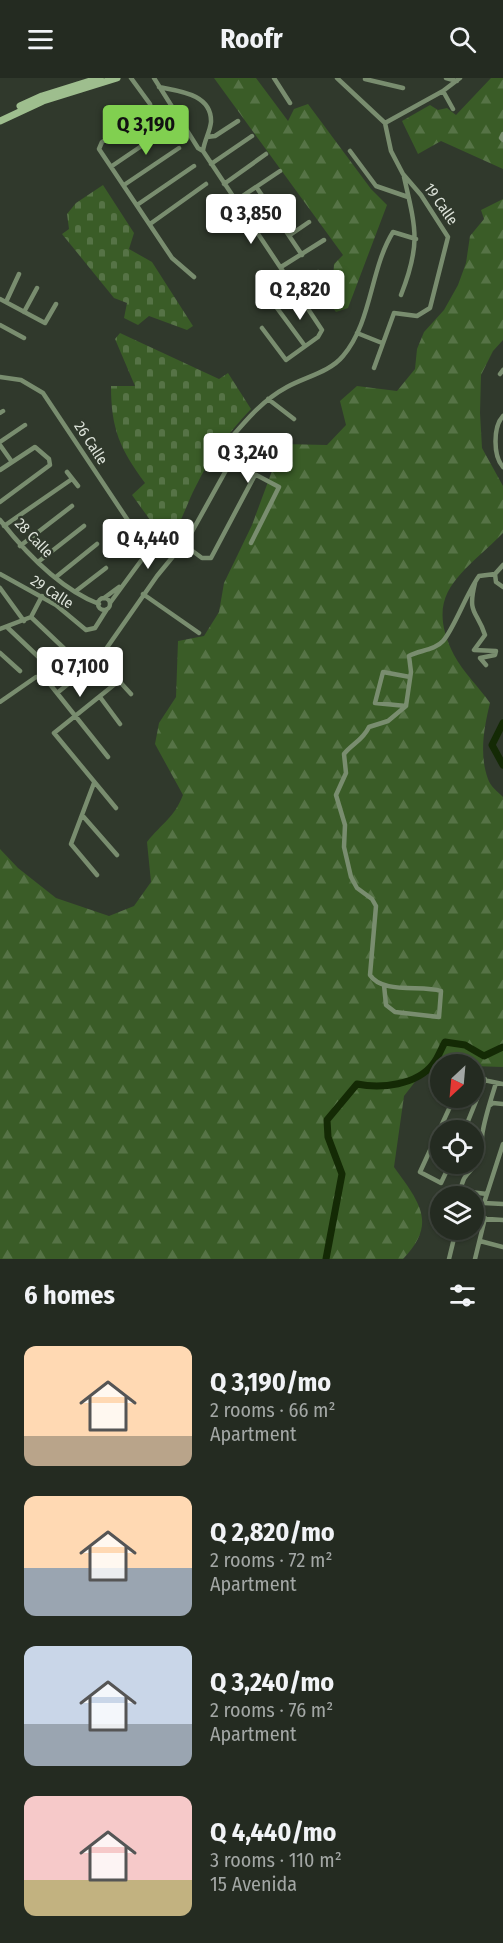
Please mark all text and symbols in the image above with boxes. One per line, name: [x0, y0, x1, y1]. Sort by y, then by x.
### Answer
icon: menu: [24, 23, 57, 56]
text: Roofr: [220, 23, 283, 55]
icon: search: [446, 23, 479, 56]
pin: Q 3,190: [91, 105, 201, 156]
text: Q 3,190: [117, 112, 175, 136]
street label: 19 Calle: [420, 180, 462, 228]
pin: Q 3,850: [196, 194, 306, 245]
text: Q 3,850: [220, 201, 282, 225]
pin: Q 2,820: [245, 270, 355, 321]
text: Q 2,820: [269, 277, 331, 301]
street label: 26 Calle: [71, 418, 111, 468]
pin: Q 3,240: [193, 433, 303, 484]
text: Q 3,240: [218, 440, 278, 464]
street label: 28 Calle: [11, 515, 57, 561]
pin: Q 4,440: [93, 519, 203, 570]
text: Q 4,440: [117, 526, 179, 550]
street label: 29 Calle: [27, 572, 77, 612]
pin: Q 7,100: [25, 647, 135, 698]
text: Q 7,100: [51, 654, 109, 678]
north arrow: [430, 1054, 484, 1108]
map controls: [430, 1054, 484, 1240]
button: locate: [430, 1120, 484, 1174]
button: layers: [430, 1186, 484, 1240]
icon: filters: [446, 1279, 479, 1312]
text: 6 homes: [24, 1280, 115, 1311]
text: Q 3,190/mo: [210, 1367, 331, 1398]
icon: home: [72, 1370, 144, 1442]
text: 2 rooms · 66 m²: [210, 1398, 336, 1422]
text: Apartment: [210, 1422, 297, 1446]
text: Q 2,820/mo: [210, 1517, 335, 1548]
icon: home: [72, 1520, 144, 1592]
text: 2 rooms · 72 m²: [210, 1548, 332, 1572]
text: Apartment: [210, 1572, 297, 1596]
text: Q 3,240/mo: [210, 1667, 334, 1698]
icon: home: [72, 1670, 144, 1742]
text: 2 rooms · 76 m²: [210, 1698, 333, 1722]
text: Apartment: [210, 1722, 297, 1746]
text: Q 4,440/mo: [210, 1817, 337, 1848]
icon: home: [72, 1820, 144, 1892]
text: 3 rooms · 110 m²: [210, 1848, 342, 1872]
text: 15 Avenida: [210, 1872, 297, 1896]

